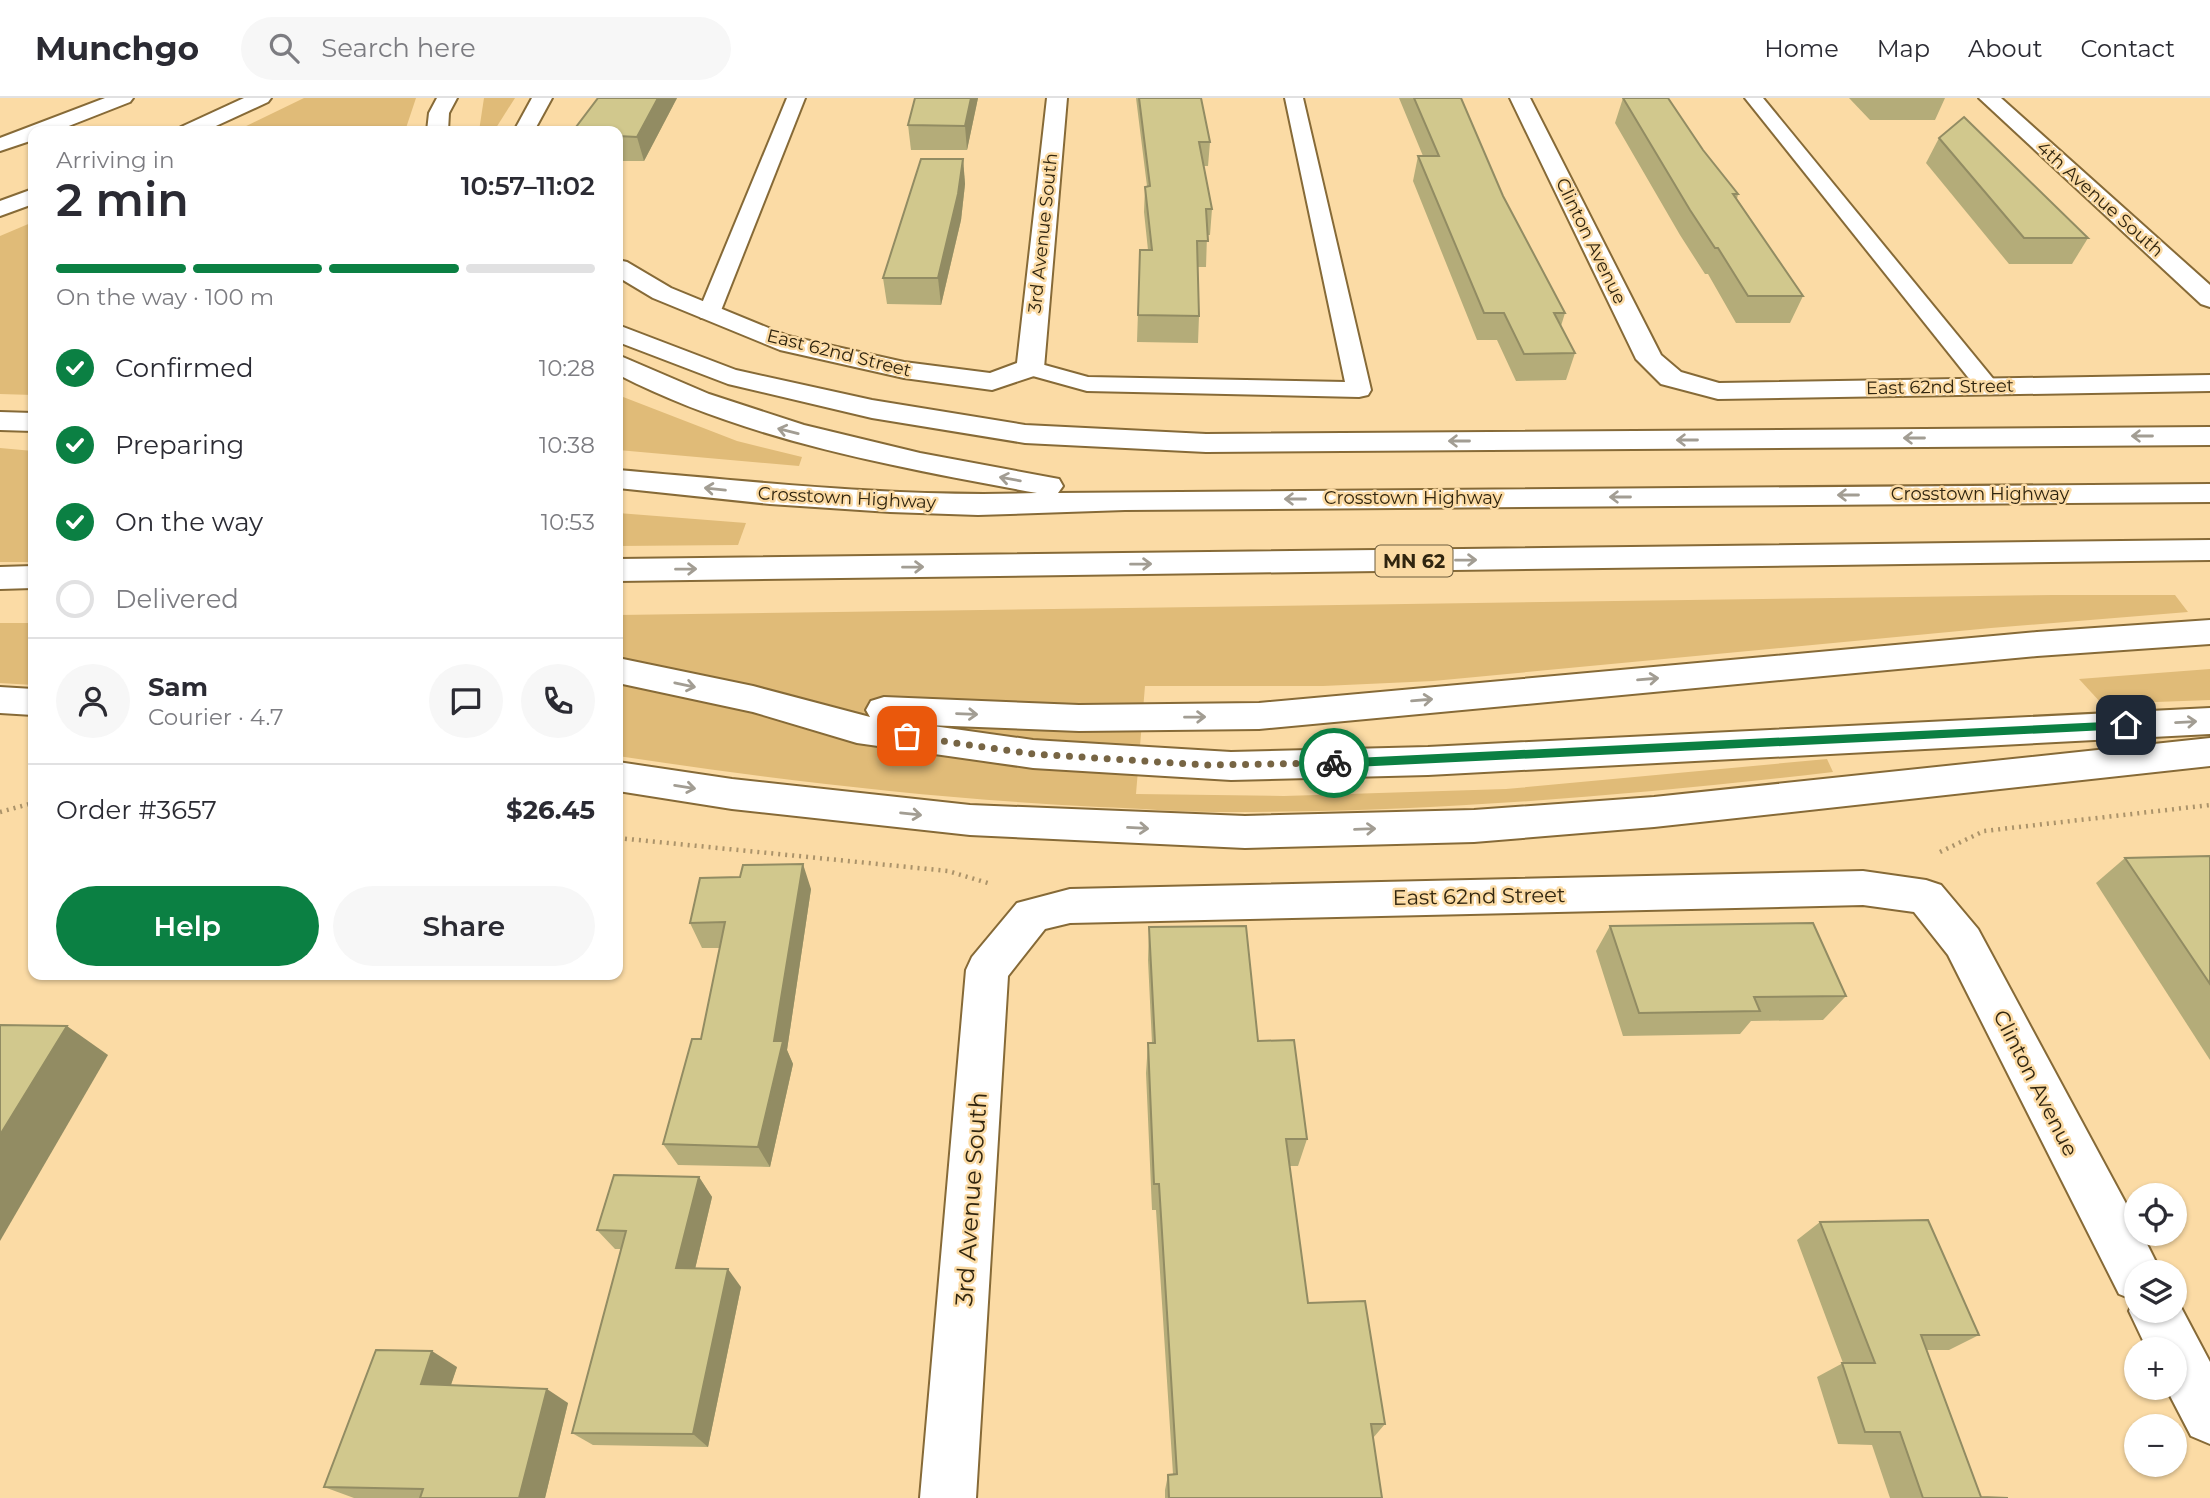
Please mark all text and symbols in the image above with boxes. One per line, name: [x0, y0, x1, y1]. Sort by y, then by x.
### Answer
search box: [241, 17, 731, 80]
text: Munchgo: [35, 28, 199, 68]
icon: search: [265, 29, 303, 67]
text: Search here: [321, 32, 476, 64]
text: Home: [1764, 34, 1839, 63]
text: Map: [1877, 34, 1930, 63]
text: About: [1968, 34, 2042, 63]
text: Contact: [2080, 34, 2175, 63]
street label: 4th Avenue South: [2032, 136, 2168, 262]
text: Arriving in: [56, 146, 175, 174]
street label: 3rd Avenue South: [1024, 152, 1062, 314]
text: 10:57–11:02: [461, 170, 595, 202]
text: 2 min: [56, 171, 189, 228]
street label: Clinton Avenue: [1551, 174, 1631, 308]
text: On the way · 100 m: [56, 283, 274, 311]
street label: East 62nd Street: [765, 324, 913, 382]
icon: check: [56, 349, 94, 387]
text: Confirmed: [115, 352, 254, 384]
text: 10:28: [539, 354, 595, 382]
street label: East 62nd Street: [1866, 375, 2014, 399]
one-way arrow: [777, 424, 800, 437]
icon: check: [56, 426, 94, 464]
text: Preparing: [115, 429, 244, 461]
one-way arrow: [2131, 429, 2154, 443]
text: 10:38: [539, 431, 595, 459]
one-way arrow: [1903, 431, 1926, 445]
one-way arrow: [1676, 433, 1699, 447]
one-way arrow: [1448, 435, 1471, 448]
one-way arrow: [999, 472, 1022, 486]
street label: Crosstown Highway: [757, 482, 937, 514]
one-way arrow: [704, 483, 727, 496]
street label: Crosstown Highway: [1891, 483, 2070, 505]
street label: Crosstown Highway: [1324, 487, 1503, 509]
one-way arrow: [1837, 488, 1860, 502]
one-way arrow: [1609, 490, 1632, 504]
one-way arrow: [1284, 492, 1307, 506]
icon: check: [56, 503, 94, 541]
text: On the way: [115, 506, 263, 538]
text: 10:53: [541, 508, 595, 536]
road number: MN 62: [1376, 545, 1452, 576]
one-way arrow: [1455, 553, 1478, 567]
one-way arrow: [1129, 557, 1152, 571]
one-way arrow: [902, 560, 925, 574]
one-way arrow: [674, 562, 697, 576]
text: Delivered: [115, 583, 239, 615]
button: person: [56, 664, 130, 738]
button: chat: [429, 664, 503, 738]
button: phone: [521, 664, 595, 738]
text: Sam: [148, 671, 208, 703]
one-way arrow: [1636, 672, 1659, 685]
one-way arrow: [673, 679, 695, 692]
one-way arrow: [1410, 693, 1432, 706]
pin: [2096, 695, 2156, 755]
text: Courier · 4.7: [148, 703, 284, 731]
pin: [877, 706, 937, 766]
icon: home: [2107, 706, 2145, 744]
one-way arrow: [956, 708, 979, 721]
one-way arrow: [1183, 710, 1206, 723]
one-way arrow: [2174, 715, 2196, 728]
icon: bag: [888, 717, 926, 755]
courier: [1299, 728, 1369, 798]
icon: bike: [1315, 744, 1353, 782]
one-way arrow: [673, 781, 696, 794]
text: Order #3657: [56, 794, 217, 826]
text: $26.45: [506, 794, 595, 826]
one-way arrow: [899, 807, 922, 820]
one-way arrow: [1126, 821, 1149, 834]
one-way arrow: [1354, 822, 1377, 836]
street label: East 62nd Street: [1392, 882, 1566, 910]
button: Help: [56, 886, 319, 966]
button: Share: [333, 886, 595, 966]
street label: Clinton Avenue: [1988, 1006, 2084, 1160]
street label: 3rd Avenue South: [949, 1091, 993, 1307]
map controls: [2124, 1183, 2187, 1477]
button: locate: [2124, 1183, 2187, 1246]
button: layers: [2124, 1260, 2187, 1323]
button: +: [2124, 1337, 2187, 1400]
button: −: [2124, 1414, 2187, 1477]

